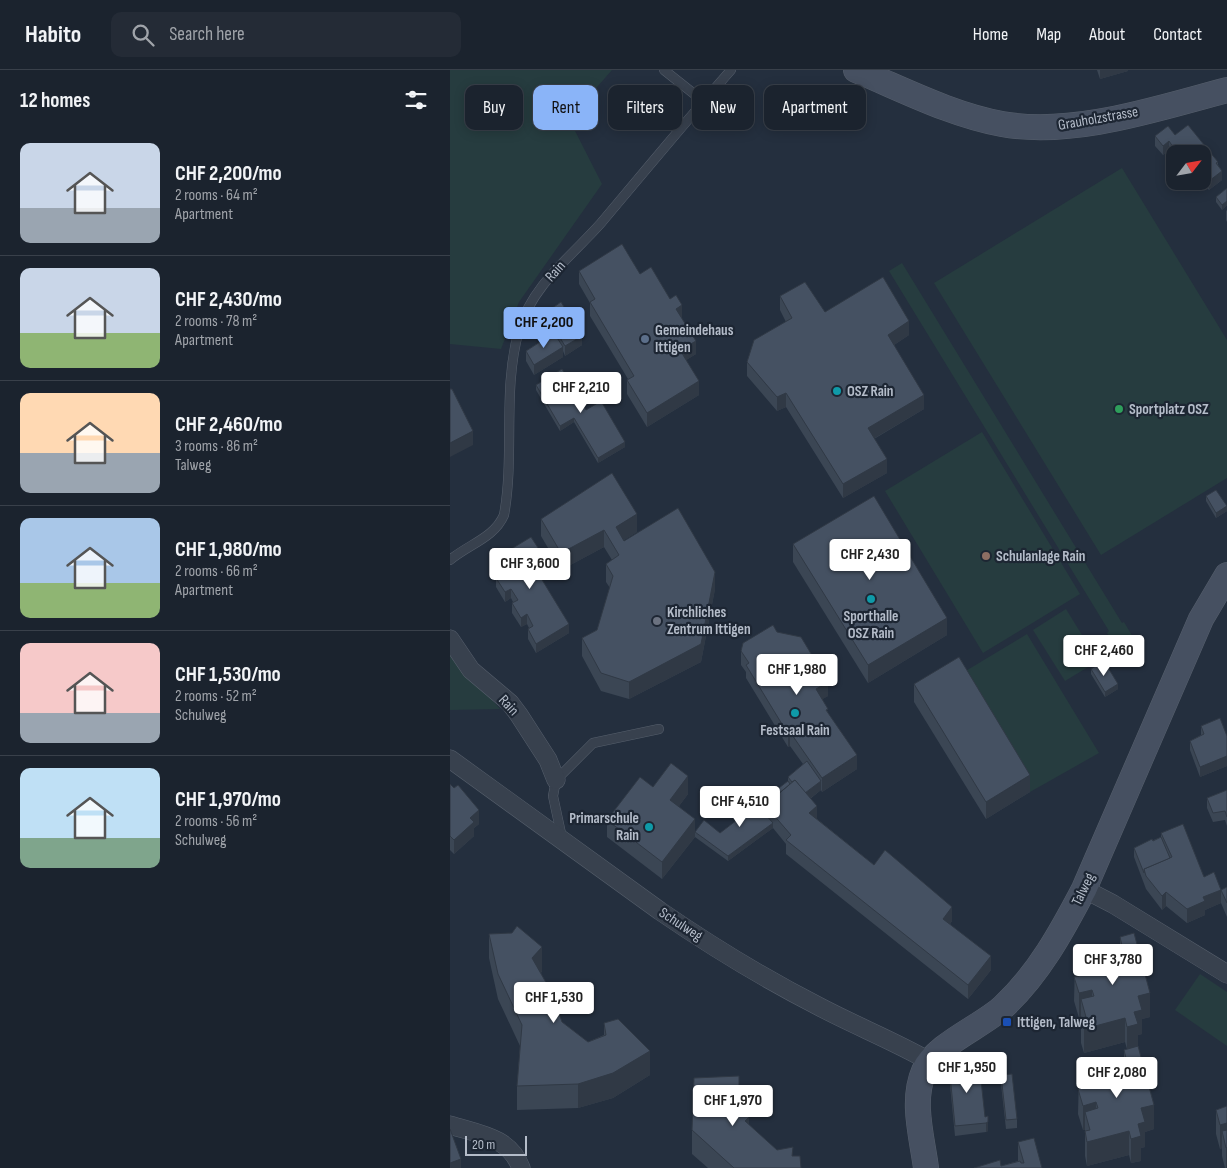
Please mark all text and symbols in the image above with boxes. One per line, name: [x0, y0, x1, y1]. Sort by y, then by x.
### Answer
search box: [111, 12, 461, 57]
text: Habito: [25, 20, 81, 49]
icon: search: [129, 21, 157, 49]
text: Search here: [169, 23, 245, 46]
text: Home: [973, 24, 1008, 45]
text: Map: [1036, 24, 1061, 45]
text: About: [1089, 24, 1125, 45]
text: Contact: [1153, 24, 1202, 45]
chip: Buy: [465, 85, 523, 130]
chip: Rent: [533, 85, 598, 130]
chip: Filters: [608, 85, 682, 130]
chip: New: [692, 85, 754, 130]
chip: Apartment: [764, 85, 866, 130]
icon: filters: [402, 86, 430, 114]
text: 12 homes: [20, 88, 90, 113]
street label: Grauholzstrasse: [1057, 102, 1140, 135]
north arrow: [1166, 145, 1211, 190]
map controls: [1166, 145, 1211, 190]
text: CHF 2,200/mo: [175, 161, 282, 186]
icon: home: [60, 163, 120, 223]
text: 2 rooms · 64 m²: [175, 186, 258, 205]
text: Apartment: [175, 205, 233, 224]
street label: Rain: [541, 257, 570, 286]
text: CHF 2,430/mo: [175, 287, 282, 312]
icon: home: [60, 288, 120, 348]
pin: CHF 2,200: [487, 306, 601, 349]
text: 2 rooms · 78 m²: [175, 312, 257, 331]
text: CHF 2,200: [515, 313, 573, 332]
place label: Gemeindehaus Ittigen: [655, 321, 734, 357]
text: Apartment: [175, 331, 233, 350]
marker: Gemeindehaus Ittigen: [639, 333, 651, 345]
pin: CHF 2,210: [524, 372, 638, 414]
text: CHF 2,210: [552, 378, 610, 397]
place label: OSZ Rain: [847, 382, 894, 401]
marker: OSZ Rain: [831, 385, 843, 397]
place label: Sportplatz OSZ: [1129, 400, 1209, 419]
marker: Sportplatz OSZ: [1113, 403, 1125, 415]
text: CHF 2,460/mo: [175, 412, 282, 437]
icon: home: [60, 413, 120, 473]
text: 3 rooms · 86 m²: [175, 437, 258, 456]
text: Talweg: [175, 456, 211, 475]
text: CHF 1,980/mo: [175, 537, 282, 562]
icon: home: [60, 538, 120, 598]
pin: CHF 2,430: [813, 538, 927, 581]
text: CHF 2,430: [840, 545, 900, 564]
place label: Schulanlage Rain: [996, 547, 1085, 566]
pin: CHF 3,600: [473, 548, 587, 590]
marker: Schulanlage Rain: [980, 550, 992, 562]
text: CHF 3,600: [500, 554, 560, 573]
text: 2 rooms · 66 m²: [175, 562, 258, 581]
text: Apartment: [175, 581, 233, 600]
marker: Sporthalle OSZ Rain: [865, 593, 877, 605]
place label: Kirchliches Zentrum Ittigen: [667, 603, 751, 639]
place label: Sporthalle OSZ Rain: [844, 607, 898, 643]
marker: Kirchliches Zentrum Ittigen: [651, 615, 663, 627]
pin: CHF 2,460: [1047, 634, 1161, 677]
text: CHF 2,460: [1074, 641, 1134, 660]
pin: CHF 1,980: [740, 654, 854, 696]
text: CHF 1,980: [768, 660, 826, 679]
text: CHF 1,530/mo: [175, 662, 281, 687]
icon: home: [60, 663, 120, 723]
text: 2 rooms · 52 m²: [175, 687, 257, 706]
street label: Rain: [494, 691, 523, 720]
text: Schulweg: [175, 706, 227, 725]
marker: Festsaal Rain: [789, 707, 801, 719]
place label: Festsaal Rain: [760, 721, 830, 740]
pin: CHF 4,510: [683, 786, 797, 828]
text: CHF 1,970/mo: [175, 787, 281, 812]
icon: home: [60, 788, 120, 848]
text: CHF 4,510: [711, 792, 769, 811]
place label: Primarschule Rain: [569, 809, 639, 845]
text: 2 rooms · 56 m²: [175, 812, 257, 831]
marker: Primarschule Rain: [643, 821, 655, 833]
text: Schulweg: [175, 831, 227, 850]
street label: Talweg: [1067, 870, 1099, 909]
street label: Schulweg: [655, 903, 706, 946]
pin: CHF 3,780: [1056, 944, 1170, 986]
text: CHF 3,780: [1084, 950, 1142, 969]
pin: CHF 1,530: [497, 982, 611, 1024]
text: CHF 1,530: [525, 988, 583, 1007]
place label: Ittigen, Talweg: [1017, 1013, 1096, 1032]
marker: Ittigen, Talweg: [1001, 1016, 1013, 1028]
pin: CHF 1,950: [910, 1052, 1024, 1094]
pin: CHF 2,080: [1060, 1056, 1174, 1099]
text: CHF 1,950: [938, 1058, 996, 1077]
text: CHF 2,080: [1087, 1063, 1147, 1082]
pin: CHF 1,970: [676, 1084, 790, 1127]
text: CHF 1,970: [704, 1091, 762, 1110]
scale bar: [465, 1133, 528, 1156]
text: 20 m: [472, 1136, 495, 1153]

